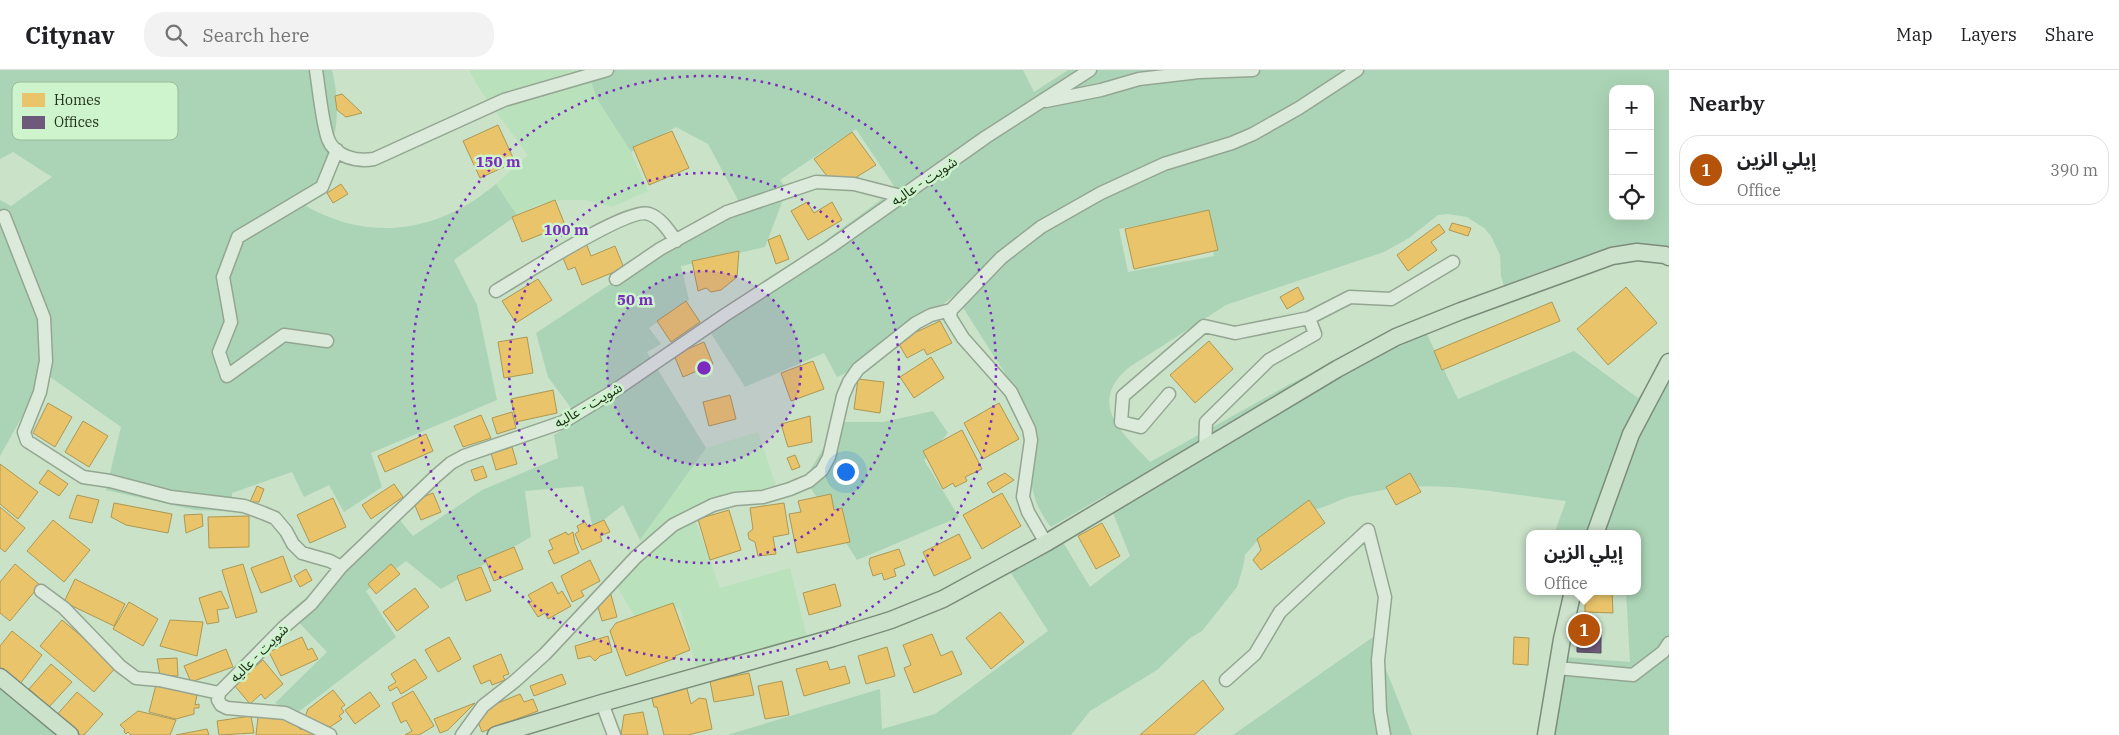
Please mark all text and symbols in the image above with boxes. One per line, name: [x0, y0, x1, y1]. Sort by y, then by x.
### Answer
search box: [144, 12, 494, 57]
text: Citynav: [25, 19, 114, 51]
icon: search: [162, 21, 190, 49]
text: Search here: [202, 23, 310, 47]
text: Map: [1896, 23, 1933, 46]
text: Layers: [1961, 23, 2017, 46]
text: Share: [2045, 23, 2094, 46]
legend: [12, 82, 178, 140]
map controls: [1609, 85, 1654, 220]
button: +: [1609, 85, 1654, 130]
text: Nearby: [1689, 89, 1765, 117]
text: Homes: [54, 91, 101, 109]
text: Offices: [54, 113, 99, 131]
button: −: [1609, 130, 1654, 175]
text: إيلي الزين: [1737, 147, 1816, 171]
text: 150 m: [475, 152, 521, 171]
street label: شويت - عاليه: [888, 152, 960, 210]
text: 1: [1701, 160, 1711, 180]
text: 390 m: [2050, 160, 2098, 180]
button: locate: [1609, 175, 1654, 220]
text: Office: [1737, 180, 1781, 200]
text: 100 m: [543, 220, 589, 239]
text: 50 m: [617, 290, 653, 309]
centre of rings: [695, 359, 713, 377]
street label: شويت - عاليه: [551, 378, 625, 432]
your location: [833, 459, 859, 485]
popup: [1526, 530, 1641, 595]
text: إيلي الزين: [1544, 540, 1623, 564]
text: Office: [1544, 573, 1588, 593]
pin: 1: [1568, 611, 1600, 649]
street label: شويت - عاليه: [226, 620, 292, 686]

